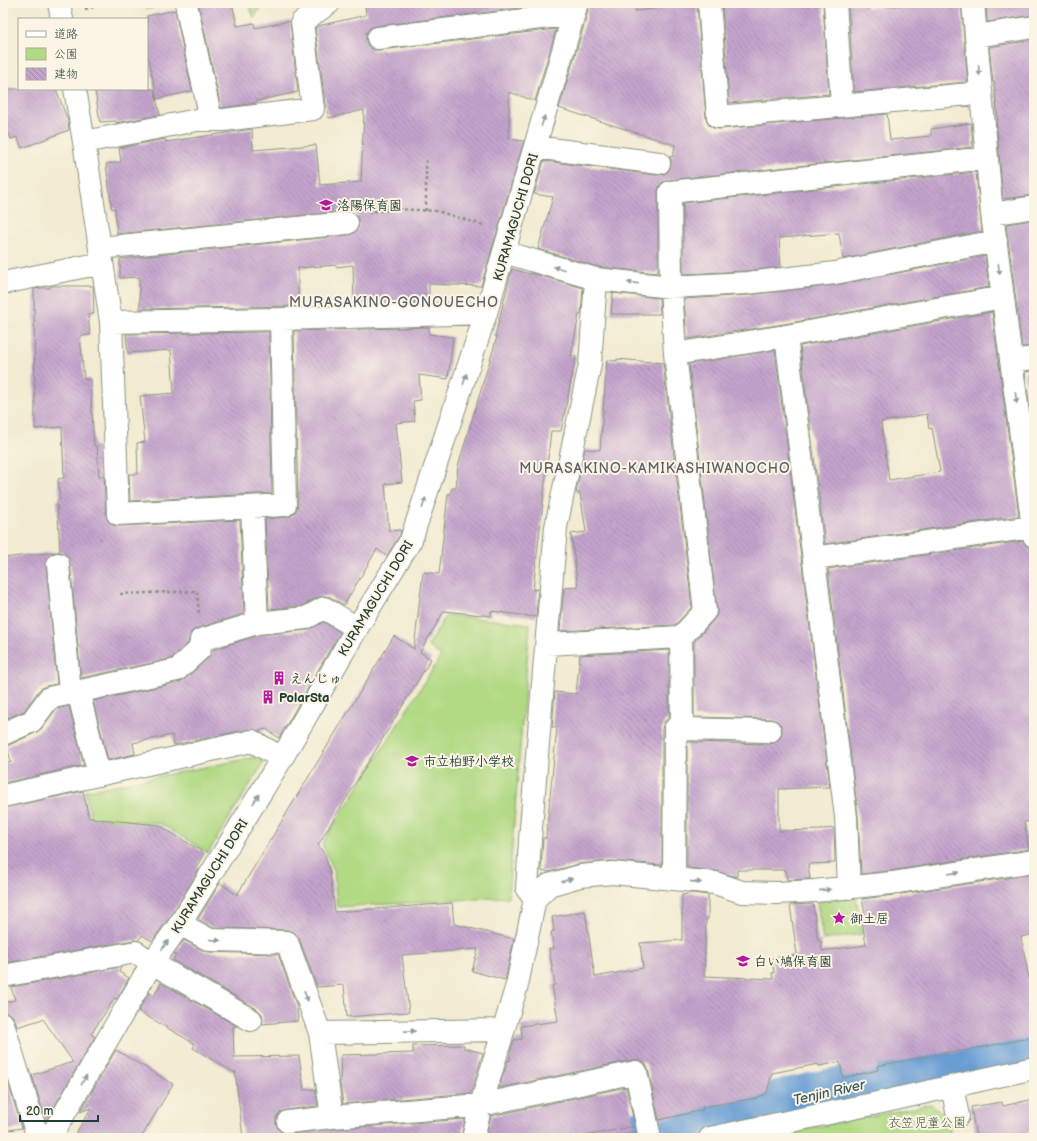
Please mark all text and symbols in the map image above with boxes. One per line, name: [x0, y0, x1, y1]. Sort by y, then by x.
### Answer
legend: [18, 18, 148, 90]
text: 道路: [54, 27, 78, 42]
text: 公園: [54, 47, 78, 62]
one-way arrow: [976, 64, 982, 76]
text: 建物: [54, 67, 78, 82]
one-way arrow: [540, 115, 546, 127]
street label: KURAMAGUCHI DORI: [490, 152, 542, 283]
school or university icon: 洛陽保育園: [318, 197, 334, 213]
place label: 洛陽保育園: [337, 198, 402, 214]
one-way arrow: [996, 263, 1002, 275]
one-way arrow: [552, 265, 564, 271]
one-way arrow: [627, 280, 639, 286]
district label: MURASAKINO-GONOUECHO: [289, 294, 499, 311]
one-way arrow: [462, 373, 468, 385]
one-way arrow: [1013, 392, 1019, 404]
district label: MURASAKINO-KAMIKASHIWANOCHO: [519, 460, 791, 477]
one-way arrow: [421, 496, 427, 508]
street label: KURAMAGUCHI DORI: [335, 538, 417, 659]
building icon: えんじゅ: [271, 670, 287, 686]
place label: えんじゅ: [290, 671, 342, 687]
building icon: PolarSta: [260, 689, 276, 705]
place label: PolarSta: [279, 690, 329, 706]
school or university icon: 市立柏野小学校: [404, 753, 420, 769]
place label: 市立柏野小学校: [423, 754, 514, 770]
one-way arrow: [253, 793, 260, 805]
street label: KURAMAGUCHI DORI: [168, 816, 252, 937]
one-way arrow: [948, 870, 960, 876]
one-way arrow: [561, 877, 573, 883]
one-way arrow: [690, 878, 702, 885]
one-way arrow: [819, 887, 831, 893]
place icon: 御土居: [831, 910, 847, 926]
place label: 御土居: [850, 911, 889, 927]
one-way arrow: [209, 936, 221, 943]
one-way arrow: [161, 939, 169, 950]
school or university icon: 白い鳩保育園: [735, 953, 751, 969]
place label: 白い鳩保育園: [754, 954, 832, 970]
one-way arrow: [304, 991, 310, 1003]
one-way arrow: [404, 1028, 416, 1035]
one-way arrow: [80, 1074, 87, 1086]
water label: Tenjin River: [792, 1076, 867, 1109]
scale bar: [20, 1097, 98, 1123]
text: 20 m: [26, 1104, 53, 1119]
park label: 衣笠児童公園: [888, 1115, 966, 1131]

